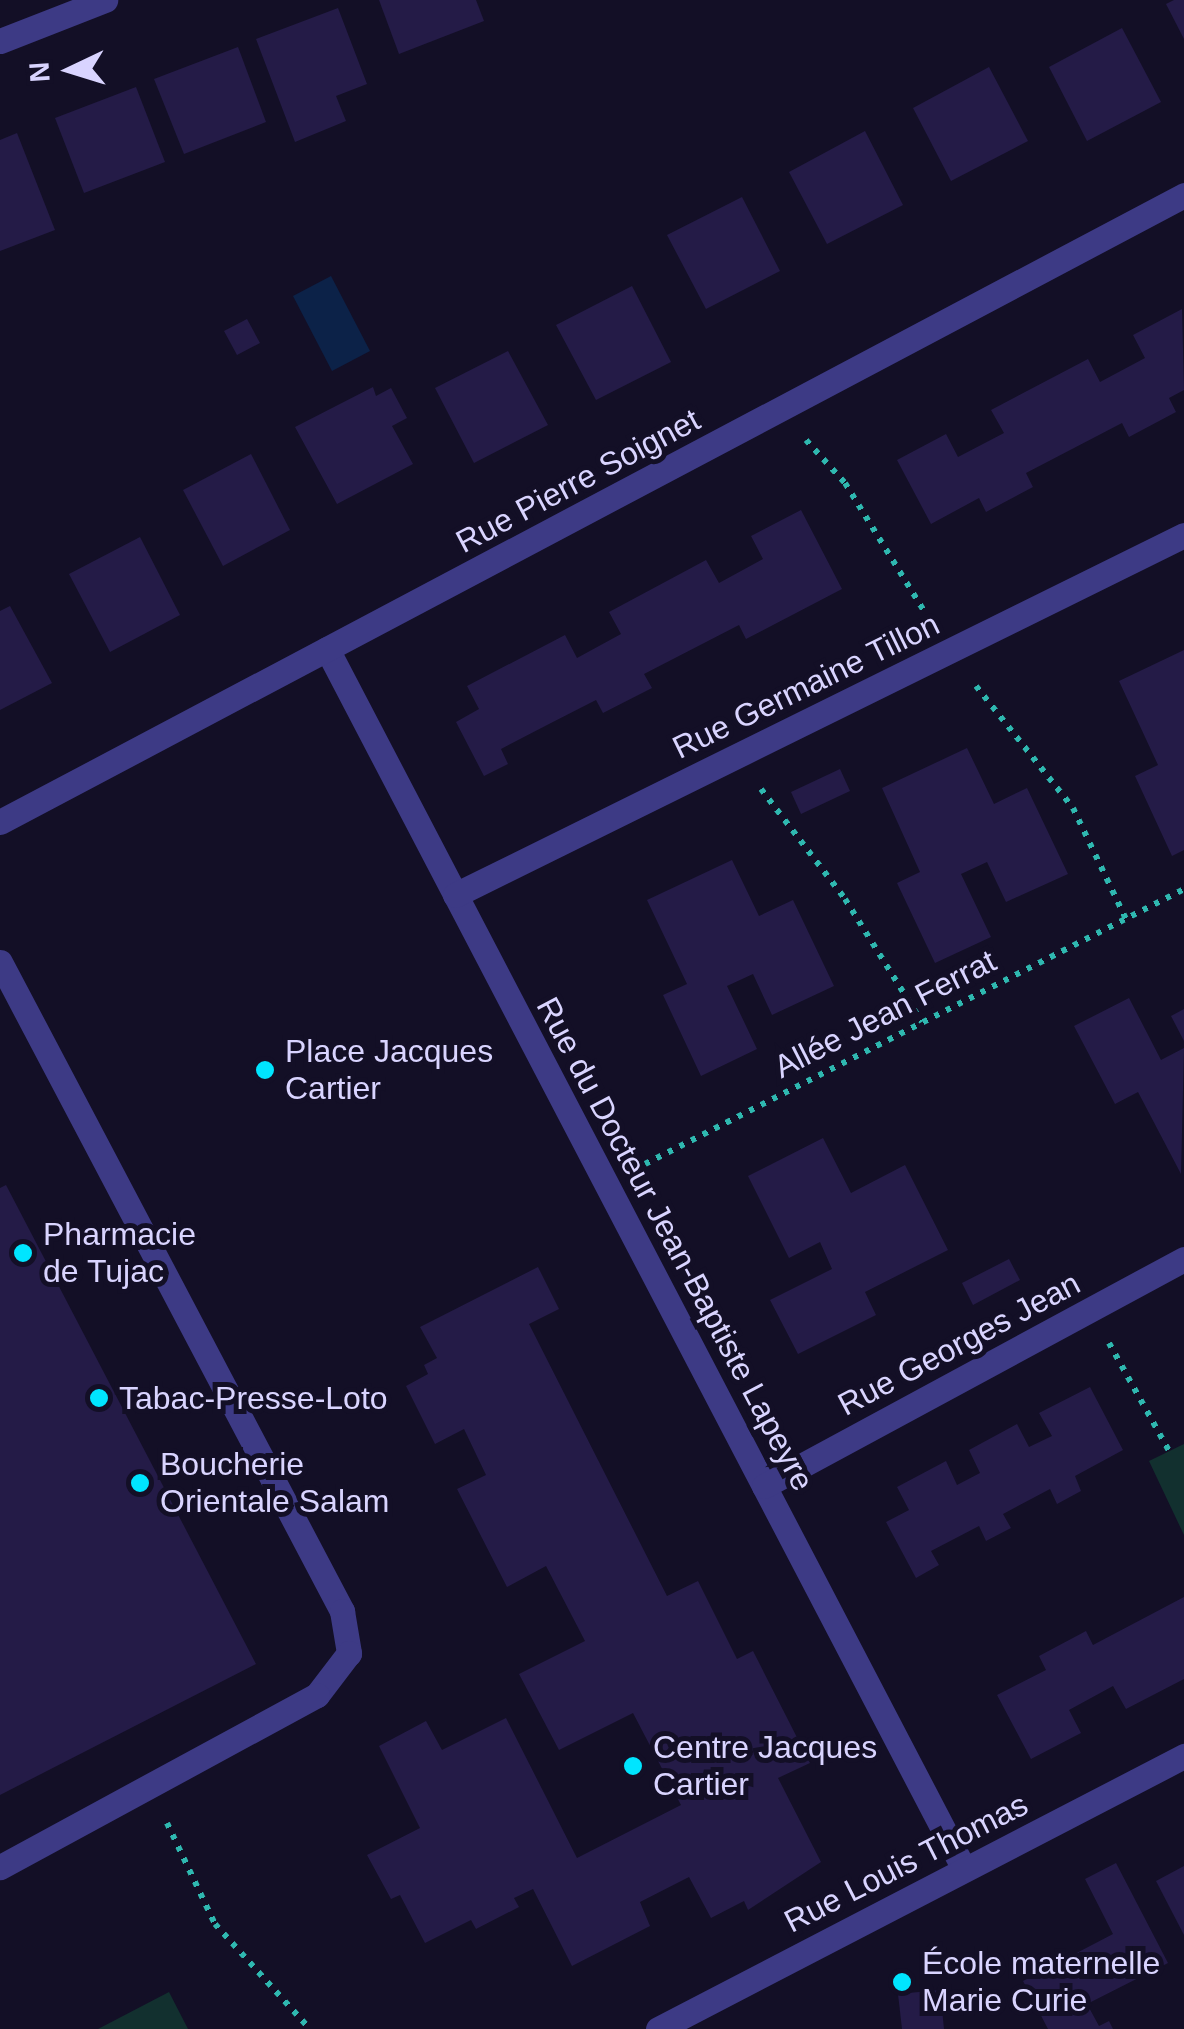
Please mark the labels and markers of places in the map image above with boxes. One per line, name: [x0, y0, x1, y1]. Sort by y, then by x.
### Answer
place label: Place Jacques Cartier: [285, 1033, 493, 1108]
marker: Place Jacques Cartier: [254, 1059, 276, 1081]
place label: Pharmacie de Tujac: [43, 1216, 196, 1291]
marker: Pharmacie de Tujac: [12, 1242, 34, 1264]
place label: Tabac-Presse-Loto: [119, 1379, 388, 1417]
marker: Tabac-Presse-Loto: [88, 1387, 110, 1409]
place label: Boucherie Orientale Salam: [160, 1446, 389, 1521]
marker: Boucherie Orientale Salam: [129, 1472, 151, 1494]
place label: Centre Jacques Cartier: [653, 1729, 877, 1804]
marker: Centre Jacques Cartier: [622, 1755, 644, 1777]
place label: École maternelle Marie Curie: [922, 1945, 1160, 2020]
marker: École maternelle Marie Curie: [891, 1971, 913, 1993]

